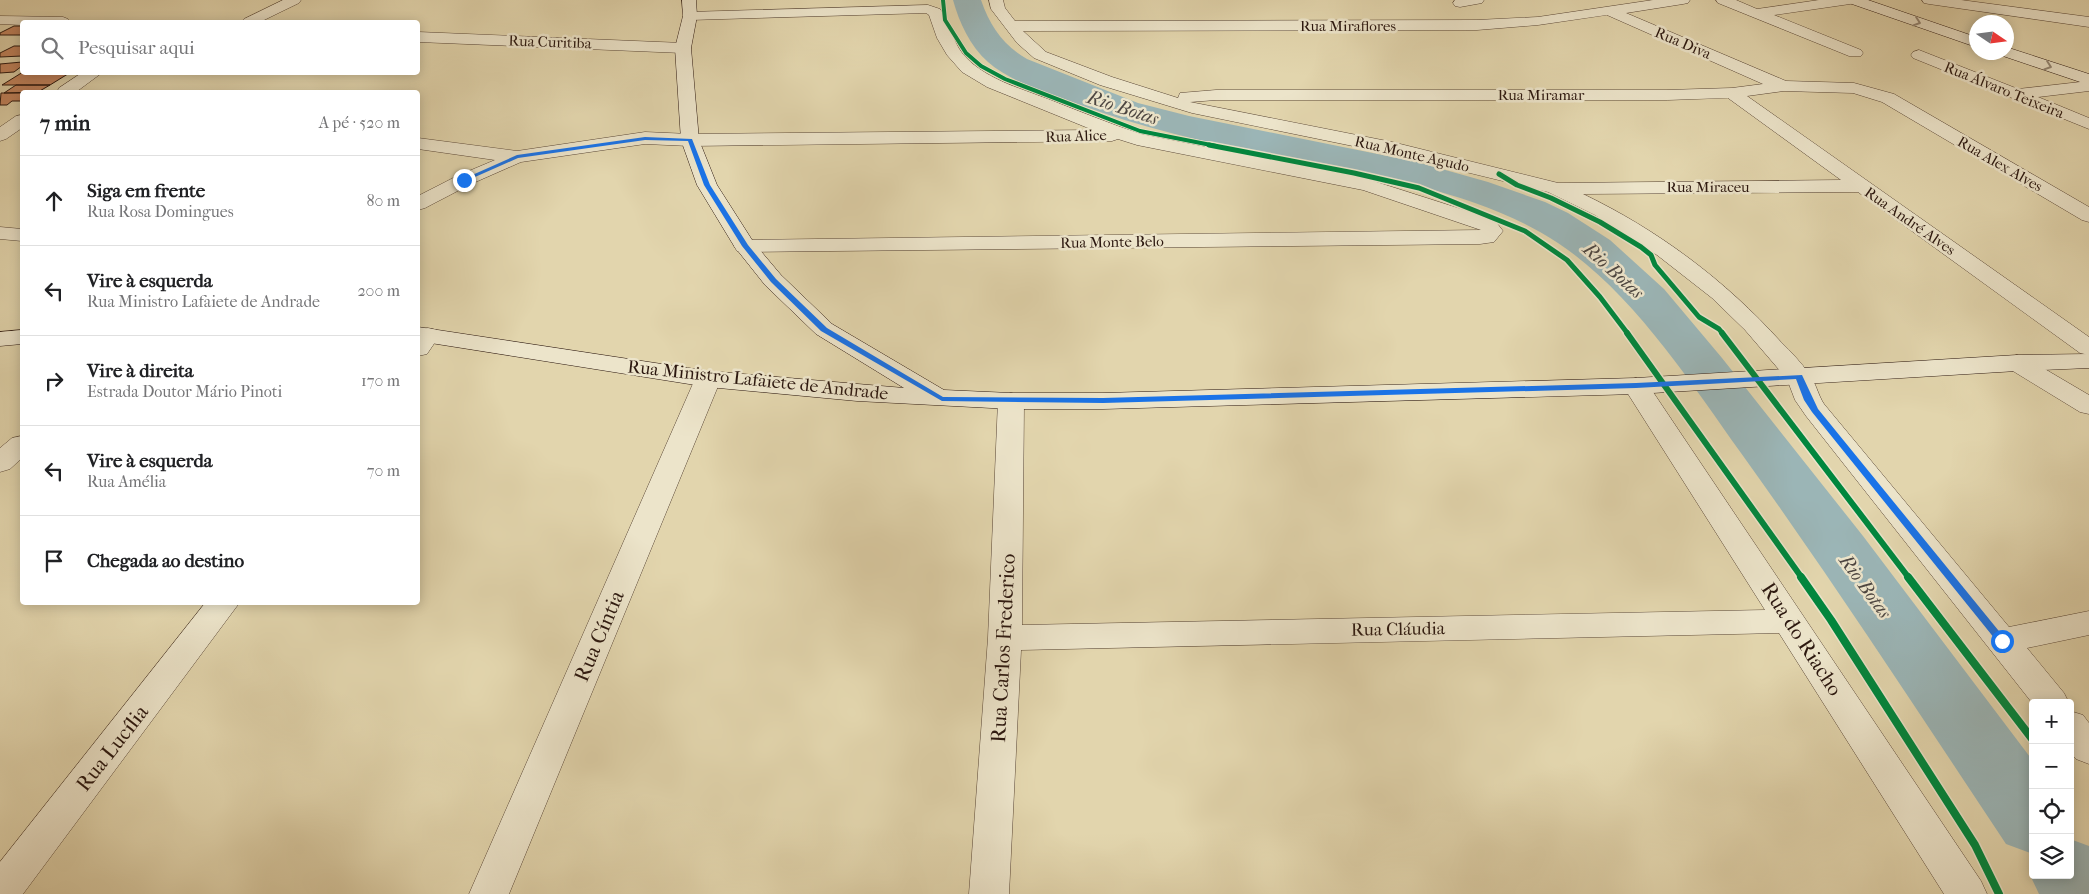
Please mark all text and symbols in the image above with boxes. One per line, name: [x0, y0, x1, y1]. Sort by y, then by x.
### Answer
north arrow: [1969, 15, 2014, 60]
one-way arrow: [1912, 16, 1920, 26]
street label: Rua Miraflores: [1300, 17, 1396, 35]
search box: [20, 20, 420, 75]
street label: Rua Diva: [1652, 23, 1715, 63]
street label: Rua Curitiba: [508, 32, 593, 52]
icon: search: [38, 34, 66, 62]
text: Pesquisar aqui: [78, 37, 195, 59]
street label: Rua Álvaro Teixeira: [1941, 58, 2068, 123]
one-way arrow: [2043, 61, 2051, 71]
water label: Rio Botas: [1083, 86, 1162, 130]
street label: Rua Miramar: [1498, 86, 1585, 104]
text: 7 min: [40, 111, 91, 135]
text: A pé · 520 m: [319, 113, 400, 132]
street label: Rua Alice: [1045, 126, 1108, 146]
street label: Rua Monte Agudo: [1353, 132, 1471, 176]
street label: Rua Alex Alves: [1954, 132, 2046, 196]
route end: [453, 169, 476, 192]
street label: Rua Miraceu: [1666, 178, 1750, 196]
text: Siga em frente: [87, 180, 205, 202]
street label: Rua André Alves: [1861, 183, 1959, 259]
icon: ahead: [40, 187, 68, 215]
text: 80 m: [366, 191, 400, 210]
text: Rua Rosa Domingues: [87, 202, 234, 221]
street label: Rua Monte Belo: [1060, 232, 1164, 252]
water label: Rio Botas: [1577, 237, 1649, 304]
text: Vire à esquerda: [87, 270, 213, 292]
icon: left: [40, 277, 68, 305]
text: 200 m: [357, 281, 400, 300]
text: Rua Ministro Lafaiete de Andrade: [87, 292, 320, 311]
street label: Rua Ministro Lafaiete de Andrade: [626, 356, 889, 405]
text: Vire à direita: [87, 360, 194, 382]
icon: right: [40, 367, 68, 395]
text: 170 m: [361, 371, 400, 390]
text: Estrada Doutor Mário Pinoti: [87, 382, 282, 401]
text: Vire à esquerda: [87, 450, 213, 472]
icon: left: [40, 457, 68, 485]
text: 70 m: [367, 461, 400, 480]
text: Rua Amélia: [87, 472, 166, 491]
icon: arrive: [40, 547, 68, 575]
water label: Rio Botas: [1834, 549, 1896, 624]
text: Chegada ao destino: [87, 550, 244, 572]
street label: Rua Carlos Frederico: [986, 553, 1020, 743]
street label: Rua do Riacho: [1756, 578, 1848, 700]
street label: Rua Cíntia: [569, 587, 629, 685]
street label: Rua Cláudia: [1351, 618, 1446, 641]
route start: [1991, 630, 2014, 653]
map controls: [2029, 699, 2074, 879]
button: +: [2029, 699, 2074, 744]
street label: Rua Lucília: [71, 700, 153, 796]
button: −: [2029, 744, 2074, 789]
button: locate: [2029, 789, 2074, 834]
button: layers: [2029, 834, 2074, 879]

